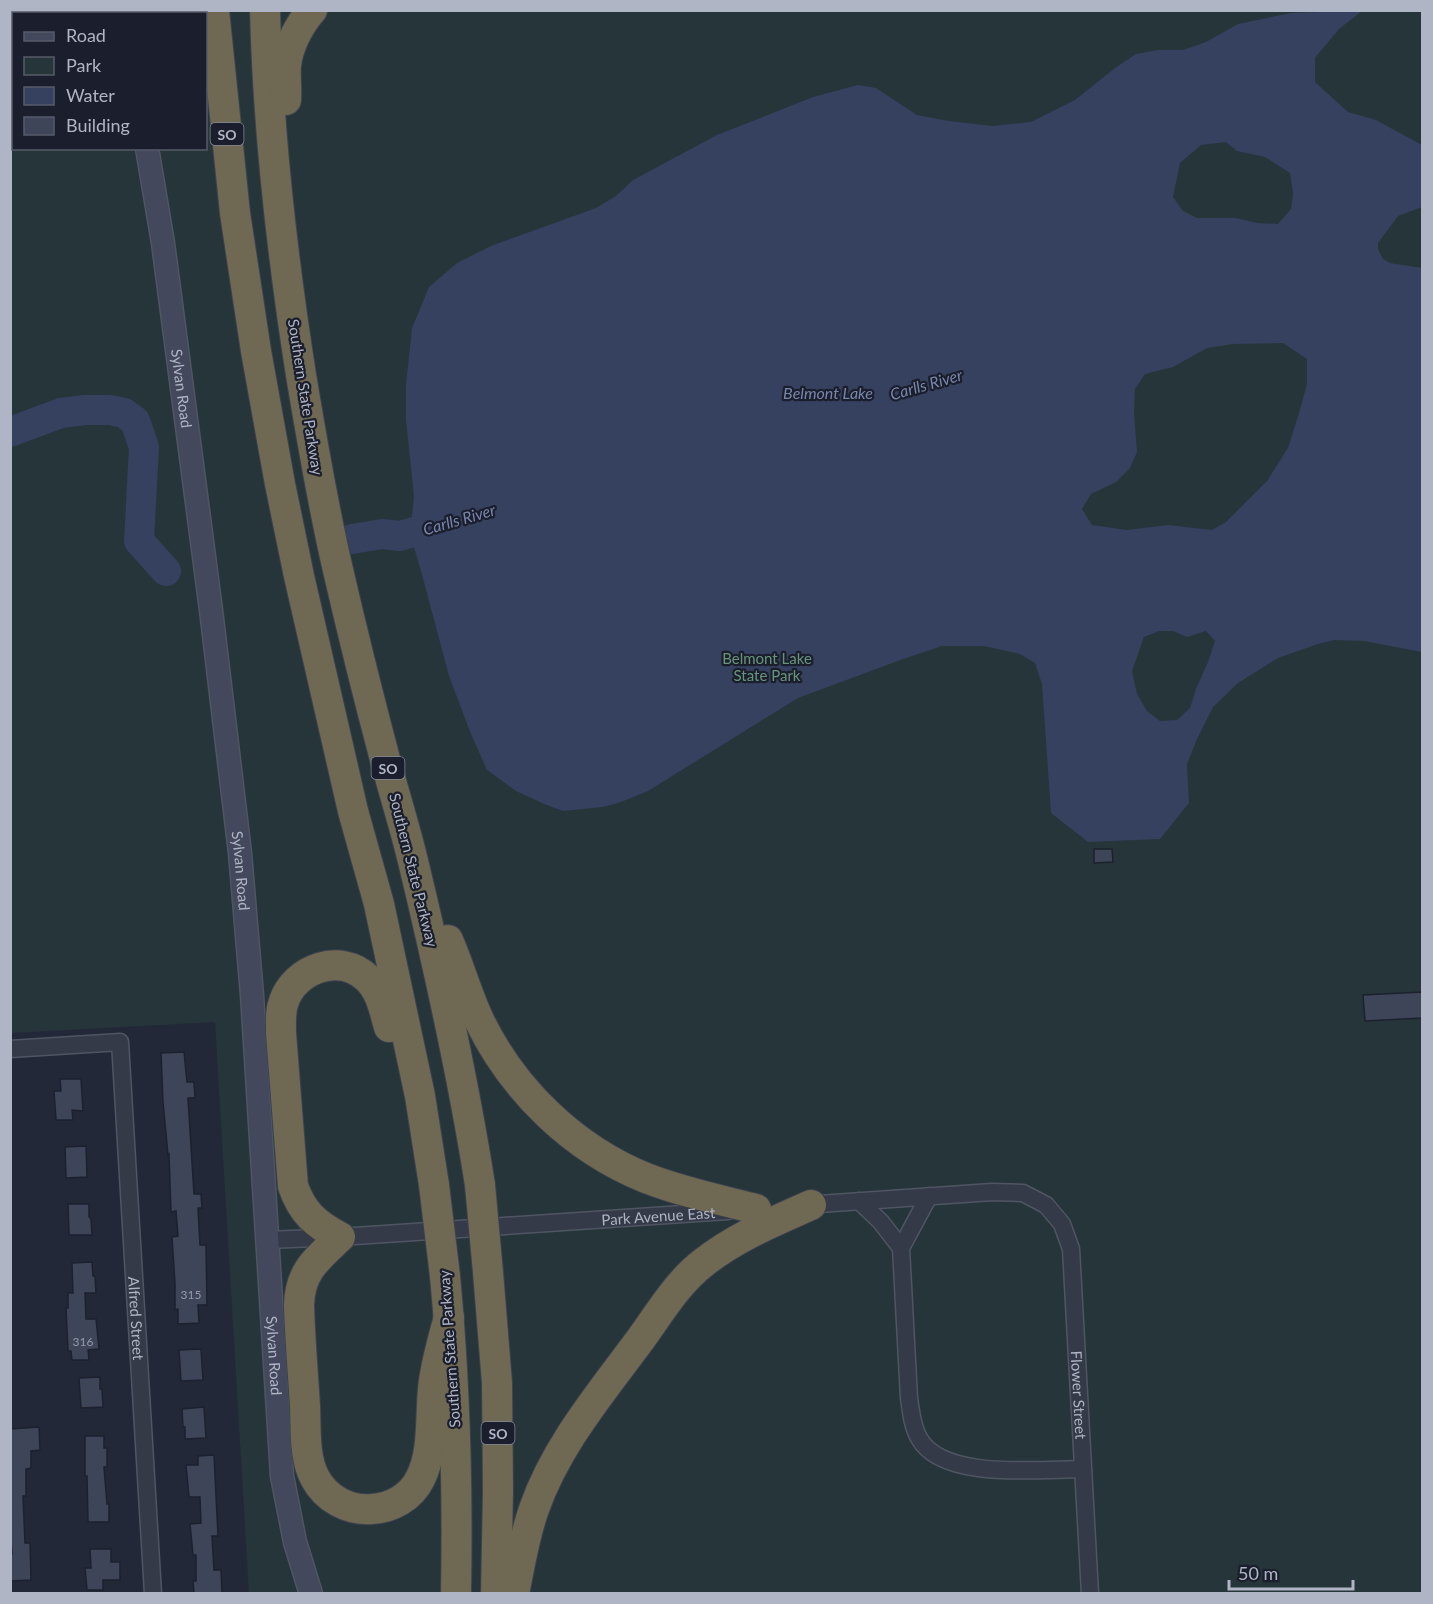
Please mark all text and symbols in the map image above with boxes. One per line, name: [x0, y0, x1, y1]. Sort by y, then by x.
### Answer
legend: [12, 12, 207, 150]
text: Road: [66, 24, 106, 46]
text: Park: [66, 54, 102, 76]
text: Water: [66, 84, 115, 106]
text: Building: [66, 114, 130, 136]
road number: SO: [210, 123, 244, 145]
street label: Southern State Parkway: [285, 318, 327, 477]
street label: Sylvan Road: [168, 348, 196, 429]
water label: Carlls River: [888, 364, 965, 403]
water label: Belmont Lake: [783, 383, 873, 402]
water label: Carlls River: [421, 499, 498, 538]
park label: Belmont Lake State Park: [722, 649, 812, 684]
road number: SO: [372, 757, 404, 779]
street label: Southern State Parkway: [386, 791, 442, 949]
street label: Sylvan Road: [228, 830, 254, 911]
street label: Park Avenue East: [601, 1203, 716, 1228]
street label: Southern State Parkway: [434, 1269, 463, 1428]
street label: Alfred Street: [125, 1276, 148, 1361]
house number: 315: [181, 1287, 201, 1302]
street label: Sylvan Road: [263, 1315, 286, 1396]
house number: 316: [73, 1334, 93, 1349]
street label: Flower Street: [1068, 1350, 1090, 1440]
road number: SO: [482, 1422, 514, 1444]
scale bar: [1229, 1553, 1354, 1591]
text: 50 m: [1238, 1562, 1278, 1584]

